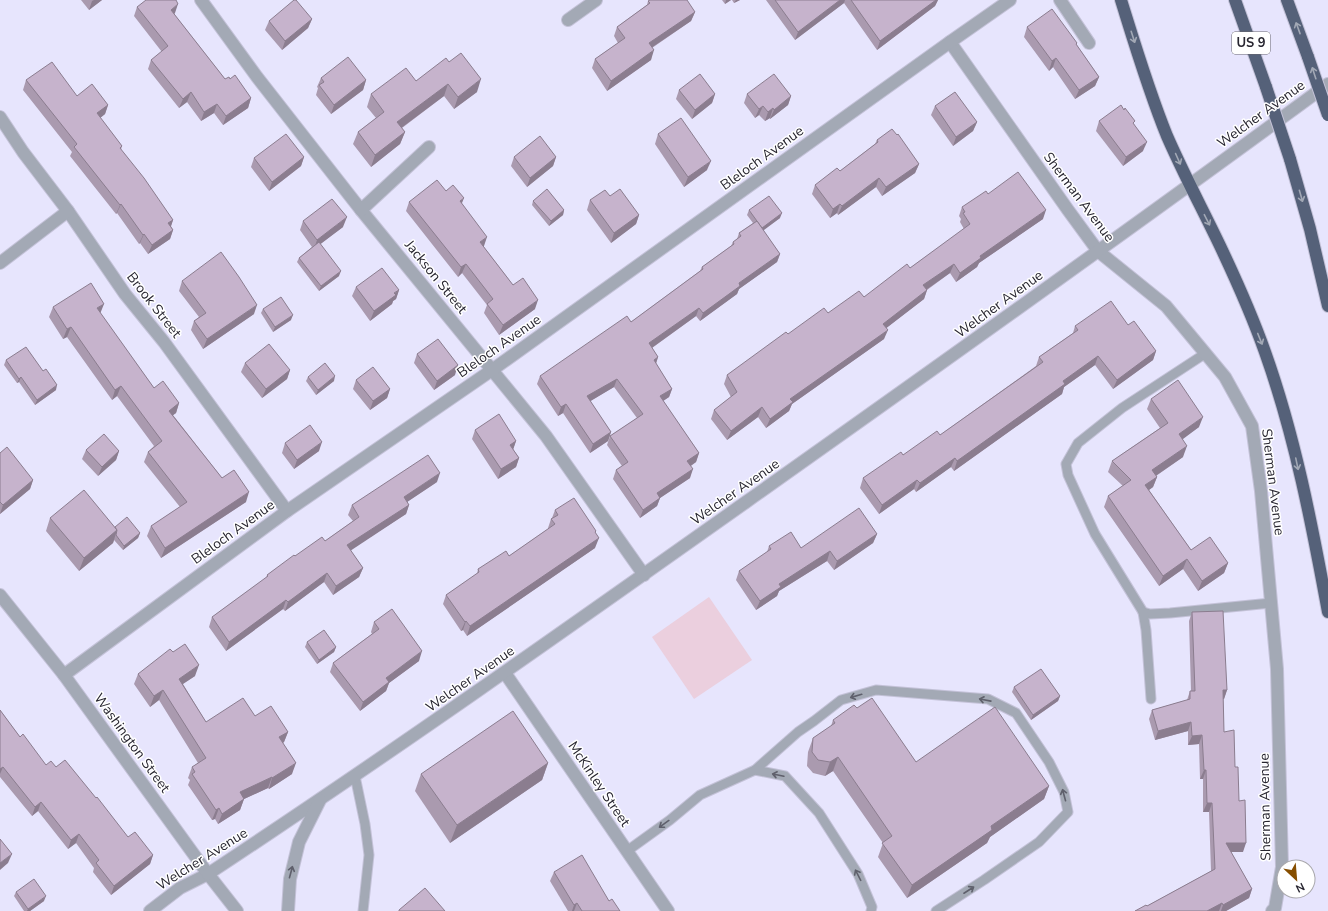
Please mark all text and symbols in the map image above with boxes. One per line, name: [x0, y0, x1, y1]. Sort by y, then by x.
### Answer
one-way arrow: [1294, 22, 1301, 35]
one-way arrow: [1129, 31, 1137, 43]
road number: US 9: [1232, 32, 1270, 54]
one-way arrow: [1310, 66, 1317, 79]
street label: Welcher Avenue: [1213, 76, 1309, 152]
street label: Bleloch Avenue: [717, 121, 807, 195]
street label: Sherman Avenue: [1039, 148, 1119, 246]
one-way arrow: [1175, 153, 1182, 165]
one-way arrow: [1298, 189, 1305, 202]
one-way arrow: [1204, 214, 1211, 226]
street label: Jackson Street: [400, 235, 472, 318]
street label: Welcher Avenue: [951, 266, 1047, 342]
street label: Brook Street: [122, 268, 186, 342]
street label: Bleloch Avenue: [453, 310, 545, 382]
one-way arrow: [1256, 333, 1264, 345]
street label: Sherman Avenue: [1257, 427, 1289, 537]
street label: Welcher Avenue: [687, 454, 783, 530]
one-way arrow: [1294, 457, 1302, 470]
street label: Bleloch Avenue: [188, 495, 278, 569]
street label: Welcher Avenue: [422, 641, 518, 717]
street label: Washington Street: [89, 689, 175, 797]
one-way arrow: [850, 693, 863, 700]
one-way arrow: [979, 695, 992, 703]
street label: McKinley Street: [563, 738, 635, 830]
street label: Sherman Avenue: [1255, 753, 1275, 861]
one-way arrow: [772, 771, 785, 779]
one-way arrow: [1060, 789, 1068, 802]
one-way arrow: [659, 820, 670, 828]
street label: Welcher Avenue: [153, 823, 251, 895]
north arrow: [1276, 859, 1316, 899]
one-way arrow: [288, 866, 296, 879]
one-way arrow: [854, 869, 861, 881]
text: N: [1293, 879, 1307, 896]
one-way arrow: [963, 886, 974, 894]

